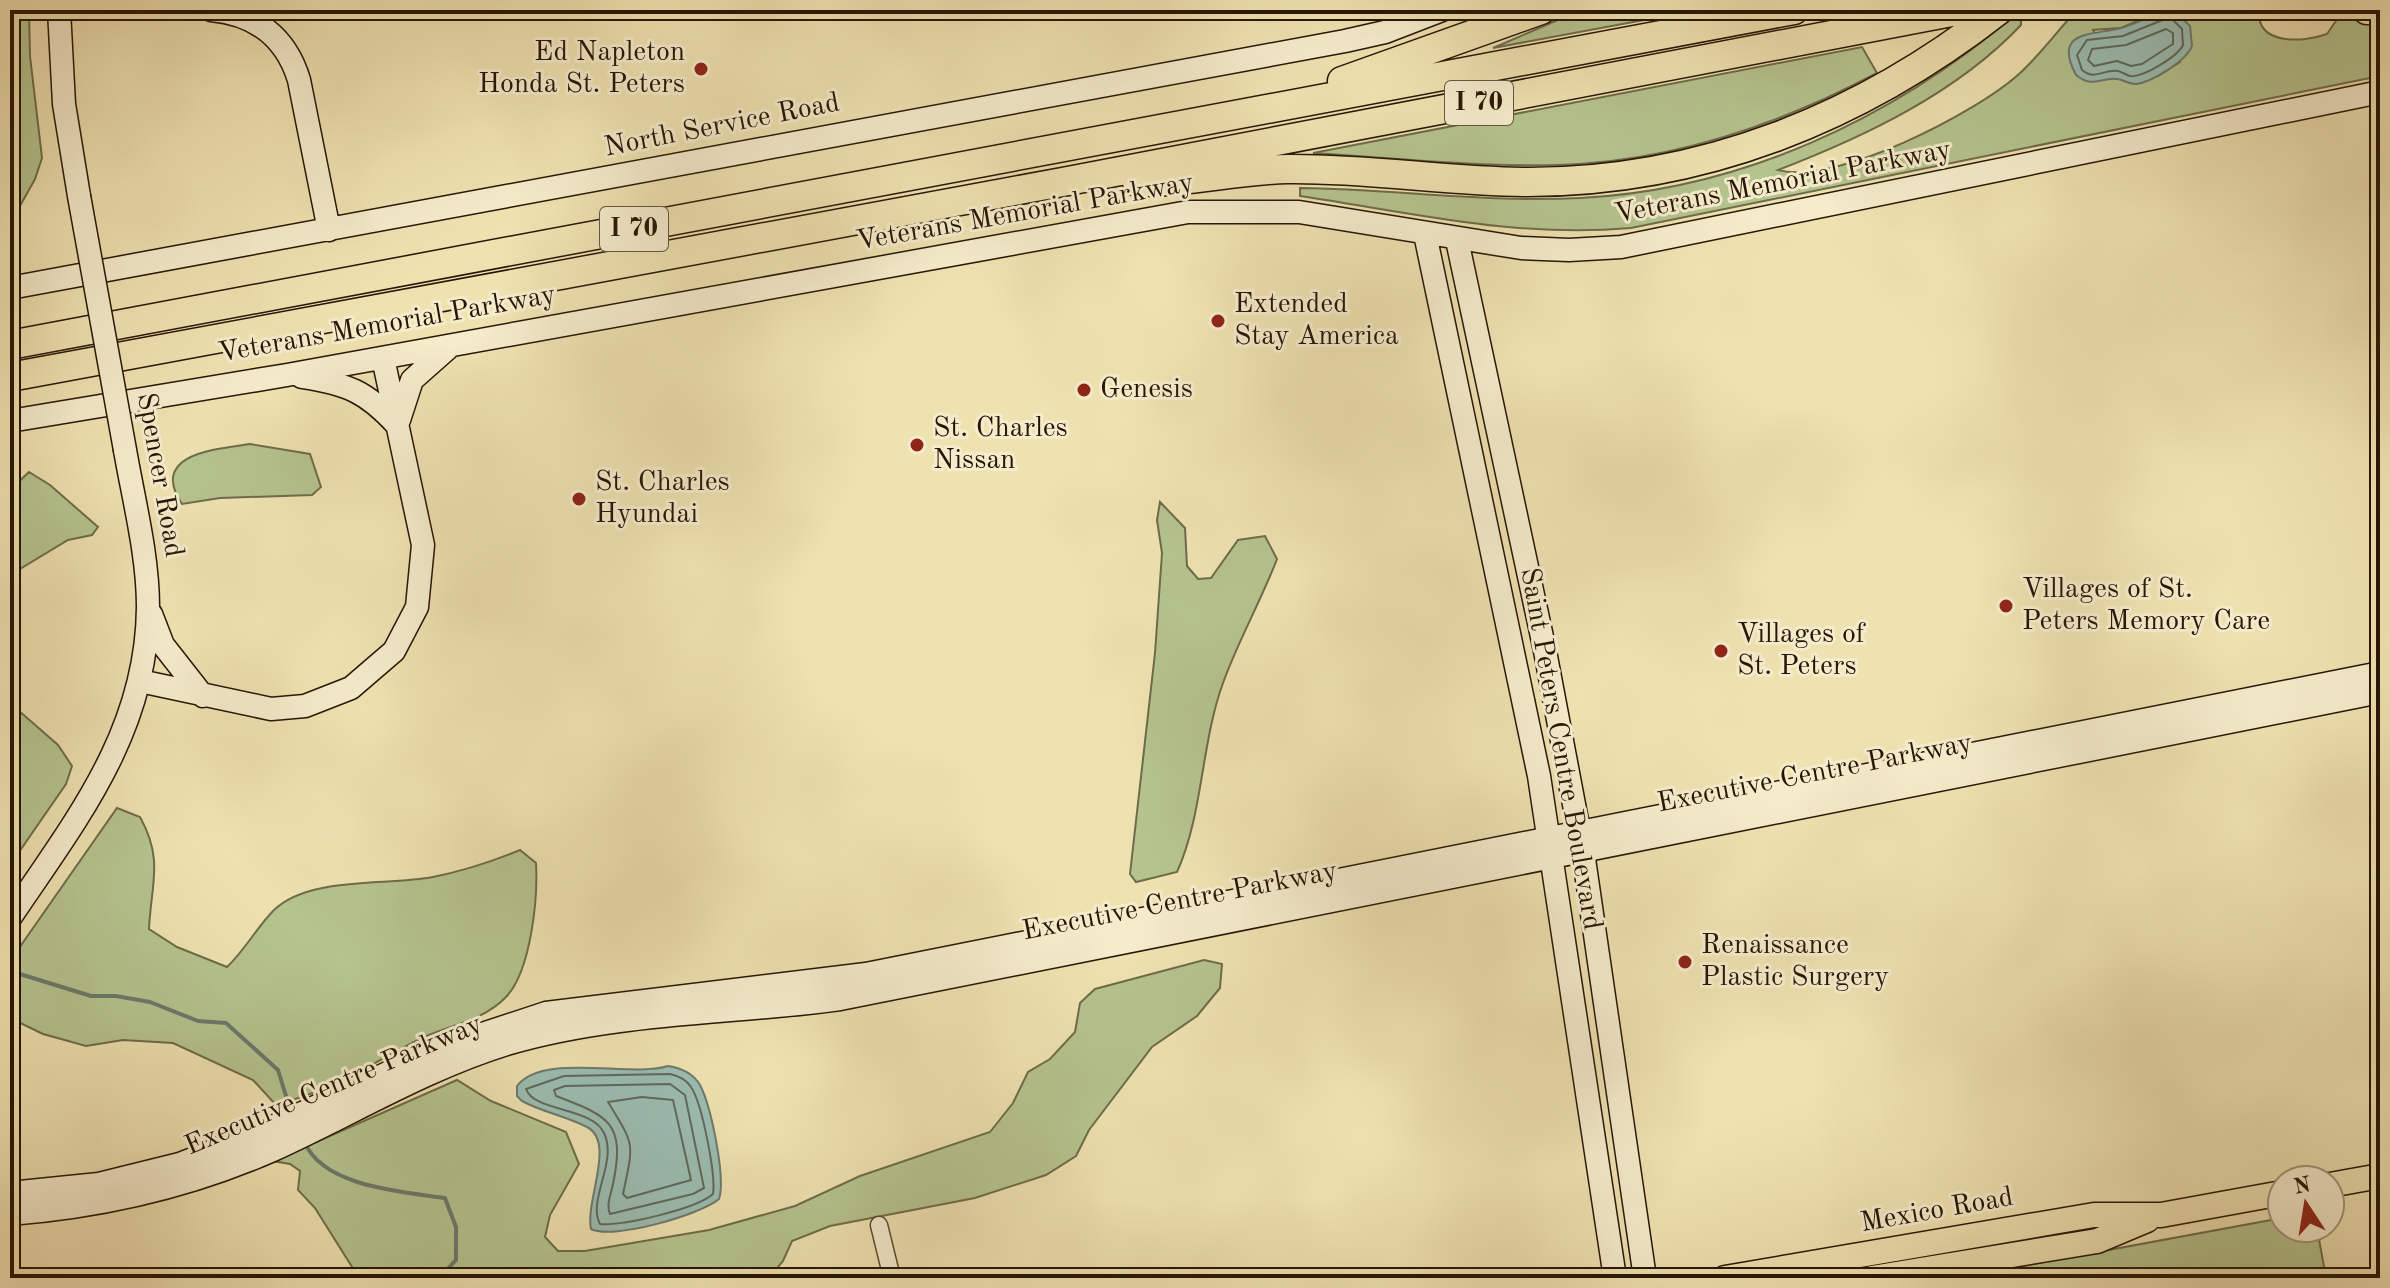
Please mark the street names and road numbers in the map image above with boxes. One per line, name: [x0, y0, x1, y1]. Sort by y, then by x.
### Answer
road number: I 70: [1445, 81, 1513, 125]
street label: North Service Road: [602, 89, 842, 163]
street label: Veterans Memorial Parkway: [1612, 137, 1954, 229]
street label: Veterans Memorial Parkway: [854, 169, 1196, 257]
road number: I 70: [600, 207, 668, 251]
street label: Veterans Memorial Parkway: [216, 281, 558, 369]
street label: Spencer Road: [131, 390, 187, 560]
street label: Saint Peters Centre Boulevard: [1514, 566, 1606, 932]
street label: Executive Centre Parkway: [1655, 730, 1975, 818]
street label: Executive Centre Parkway: [1020, 858, 1340, 946]
street label: Executive Centre Parkway: [181, 1010, 487, 1161]
street label: Mexico Road: [1858, 1184, 2016, 1238]

